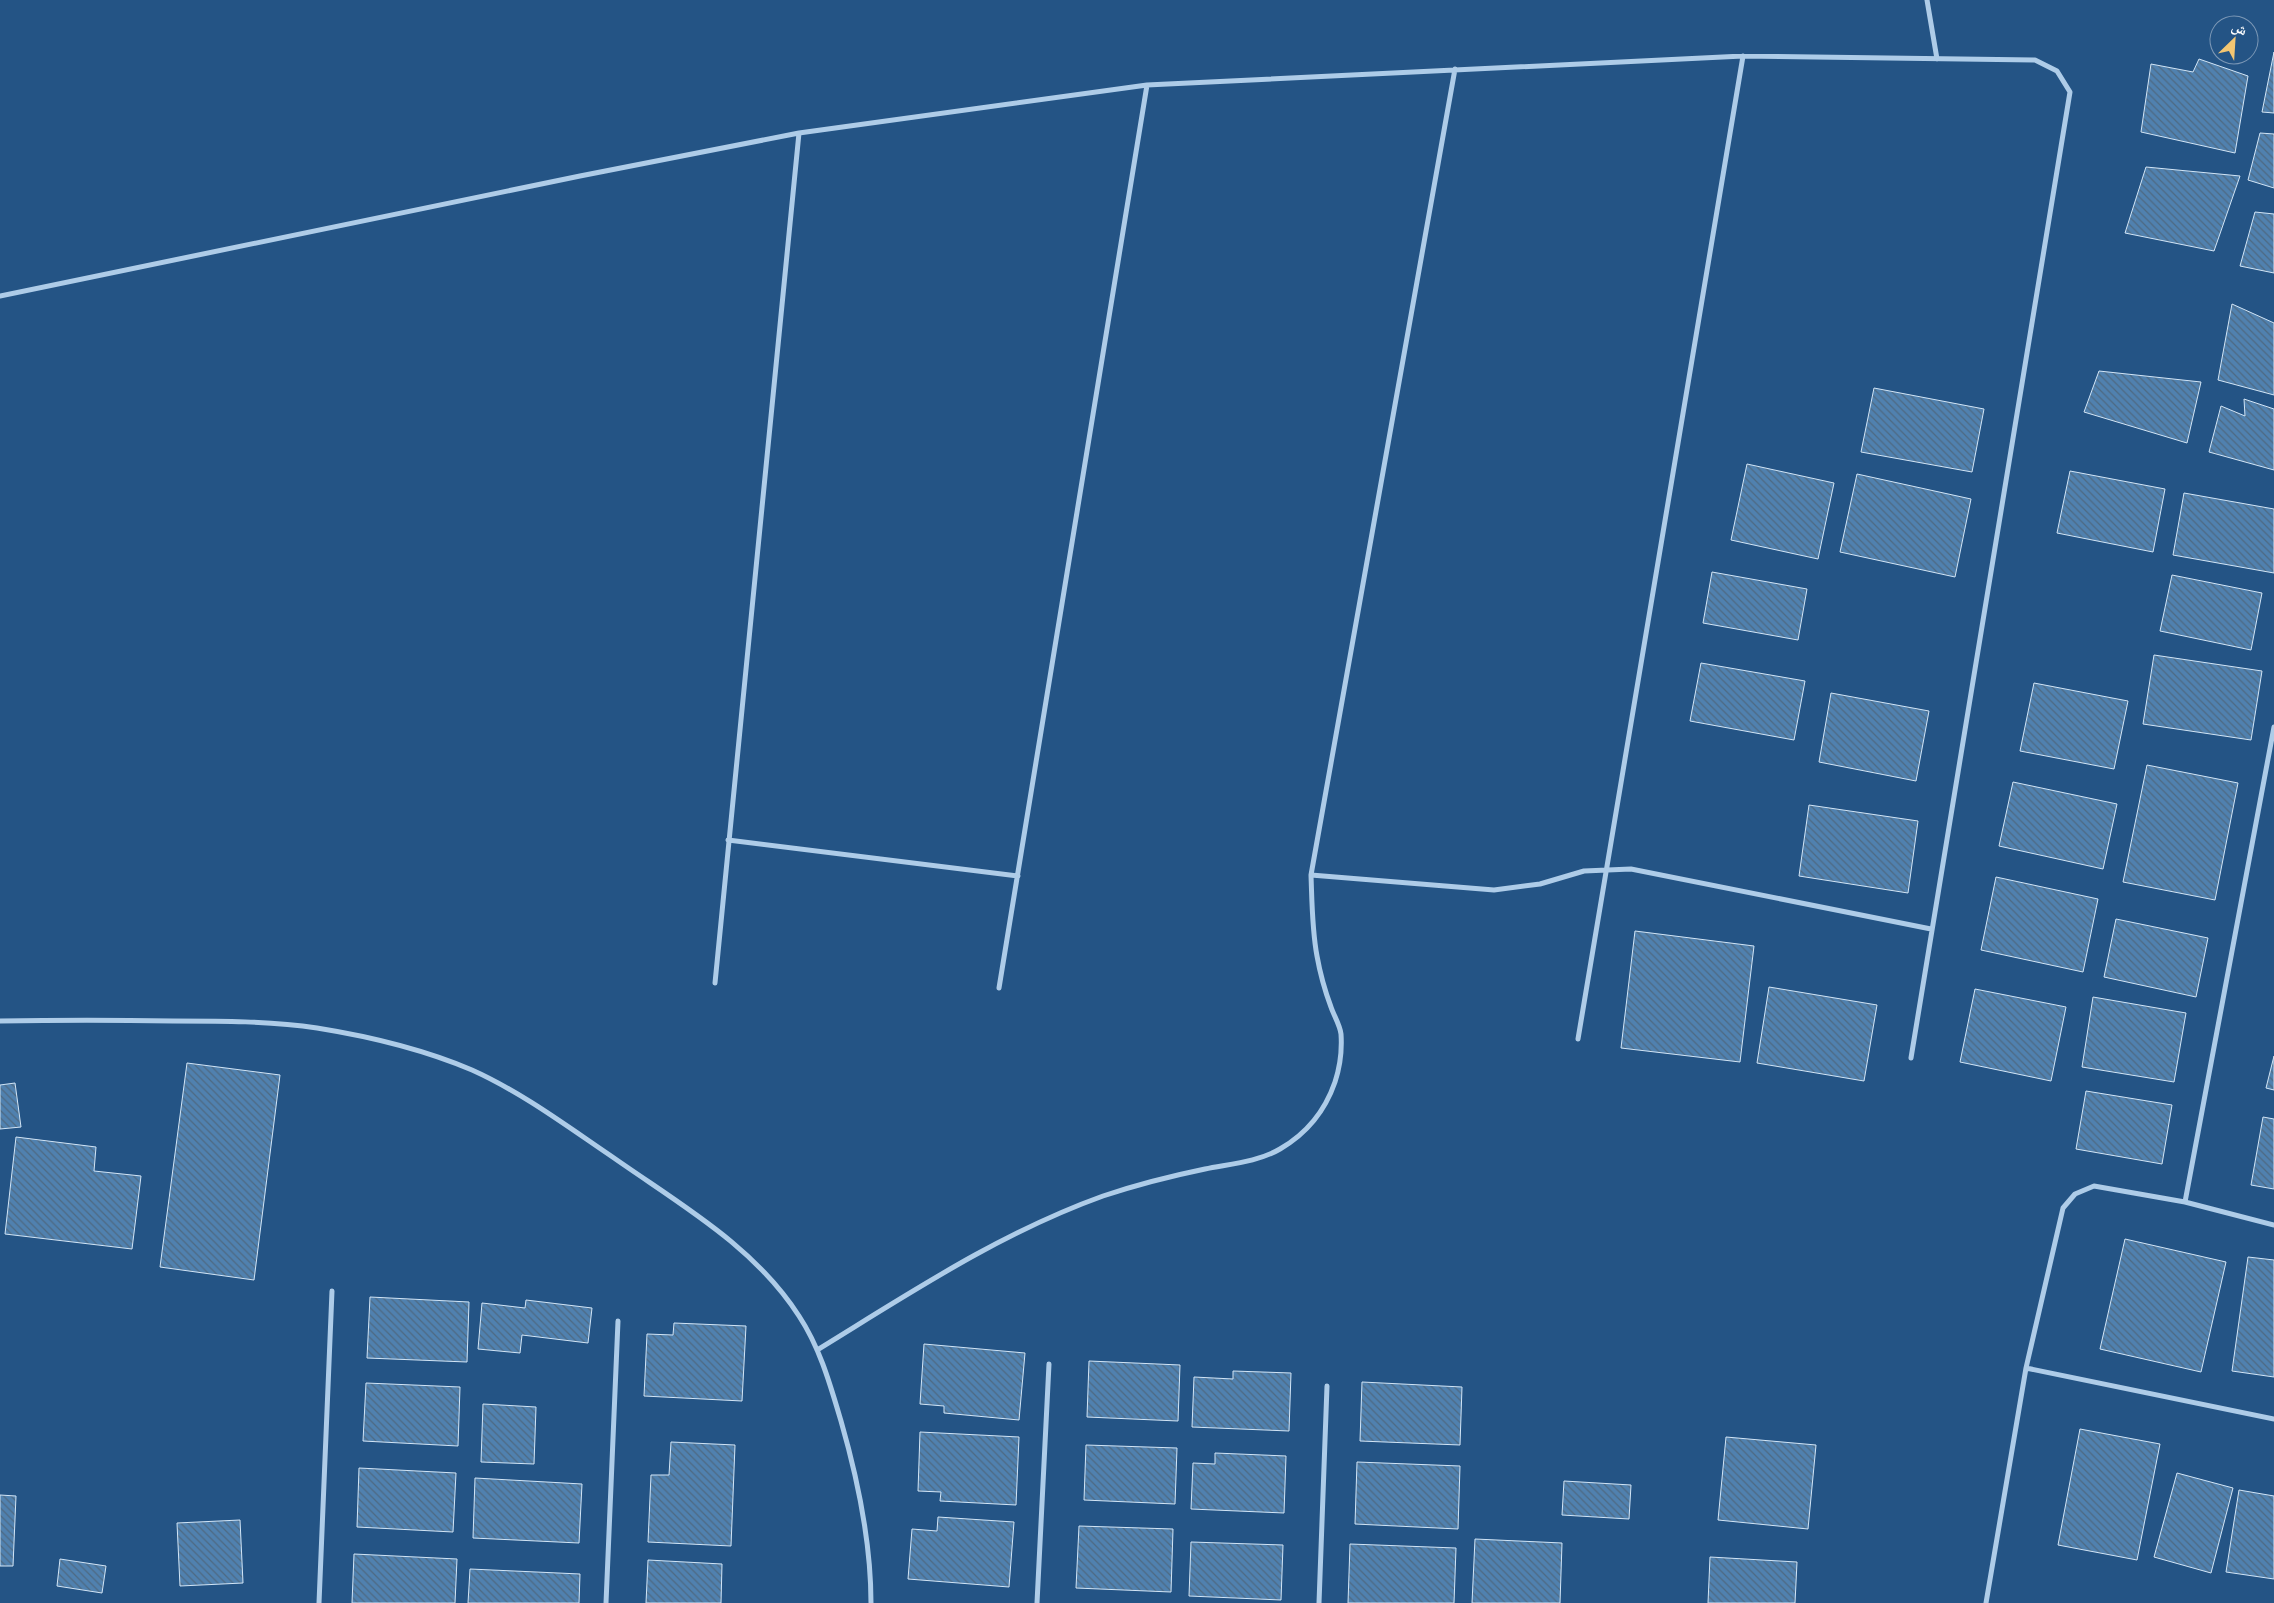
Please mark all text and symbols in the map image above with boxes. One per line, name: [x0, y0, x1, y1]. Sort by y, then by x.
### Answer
north arrow: [2209, 15, 2259, 65]
text: ش: [2229, 17, 2250, 40]

